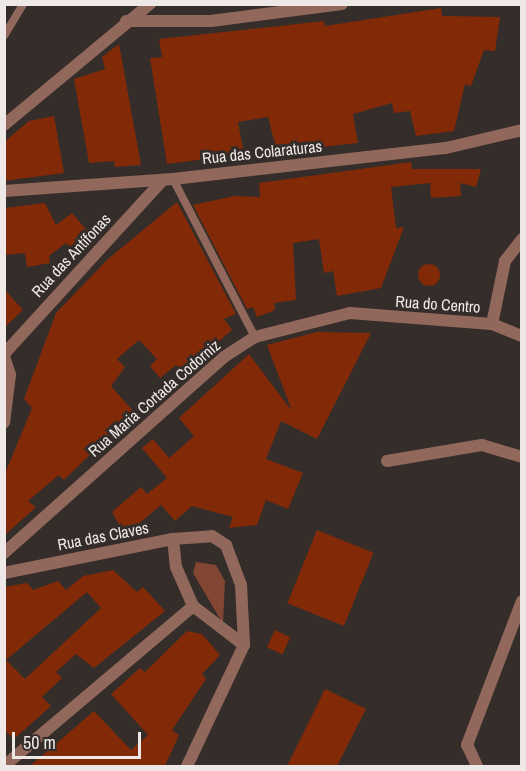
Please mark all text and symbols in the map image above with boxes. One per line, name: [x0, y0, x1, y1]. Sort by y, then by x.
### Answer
street label: Rua das Colaraturas: [201, 136, 323, 168]
street label: Rua das Antífonas: [27, 209, 115, 301]
street label: Rua do Centro: [395, 291, 481, 317]
street label: Rua Maria Cortada Codorniz: [84, 335, 224, 461]
street label: Rua das Claves: [56, 518, 150, 554]
scale bar: [15, 720, 144, 758]
text: 50 m: [23, 730, 56, 755]

